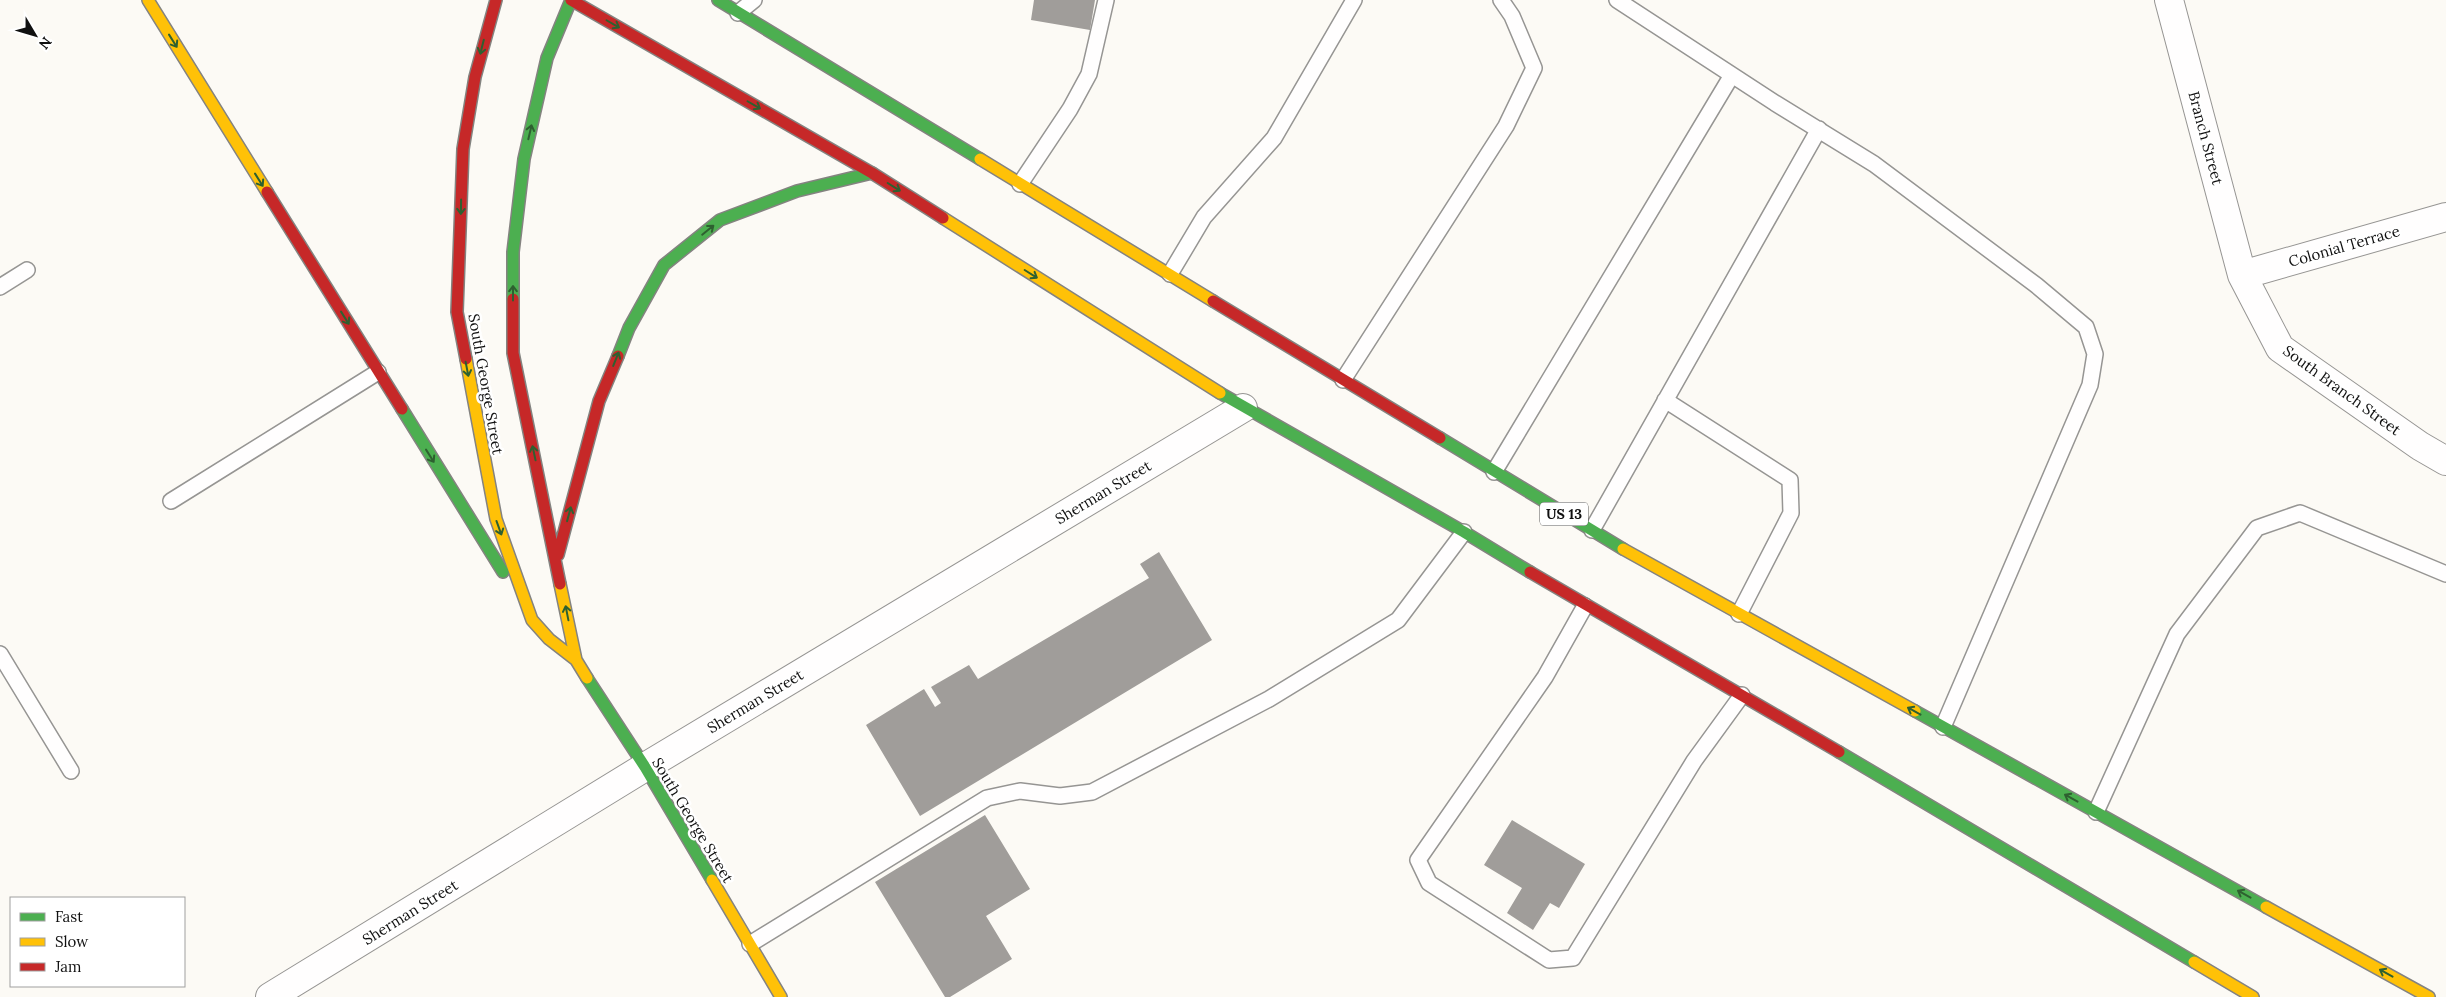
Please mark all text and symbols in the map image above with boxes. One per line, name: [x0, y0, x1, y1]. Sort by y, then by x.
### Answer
north arrow: [10, 10, 60, 60]
one-way arrow: [605, 20, 619, 30]
text: N: [35, 33, 56, 53]
one-way arrow: [169, 34, 179, 48]
one-way arrow: [477, 38, 487, 54]
street label: Branch Street: [2184, 89, 2228, 187]
one-way arrow: [746, 101, 760, 111]
one-way arrow: [526, 124, 535, 140]
one-way arrow: [254, 172, 264, 186]
one-way arrow: [887, 182, 901, 192]
one-way arrow: [456, 199, 466, 215]
street label: Colonial Terrace: [2286, 221, 2402, 271]
one-way arrow: [701, 224, 714, 235]
one-way arrow: [1024, 269, 1038, 279]
one-way arrow: [508, 285, 518, 302]
one-way arrow: [340, 310, 350, 324]
street label: South George Street: [464, 312, 508, 456]
street label: South Branch Street: [2279, 341, 2405, 439]
one-way arrow: [612, 352, 621, 367]
one-way arrow: [463, 360, 473, 376]
one-way arrow: [529, 446, 538, 462]
one-way arrow: [426, 448, 436, 462]
street label: Sherman Street: [1051, 456, 1155, 528]
road number: US 13: [1540, 502, 1588, 526]
one-way arrow: [565, 507, 574, 523]
one-way arrow: [495, 520, 504, 535]
one-way arrow: [561, 605, 571, 621]
street label: Sherman Street: [703, 665, 807, 737]
one-way arrow: [1907, 706, 1922, 715]
street label: South George Street: [648, 754, 738, 886]
one-way arrow: [2065, 793, 2079, 803]
street label: Sherman Street: [359, 875, 461, 949]
one-way arrow: [2237, 889, 2252, 899]
legend: [10, 897, 185, 987]
text: Fast: [55, 907, 83, 926]
text: Slow: [55, 932, 88, 951]
text: Jam: [54, 957, 82, 976]
one-way arrow: [2379, 968, 2394, 978]

